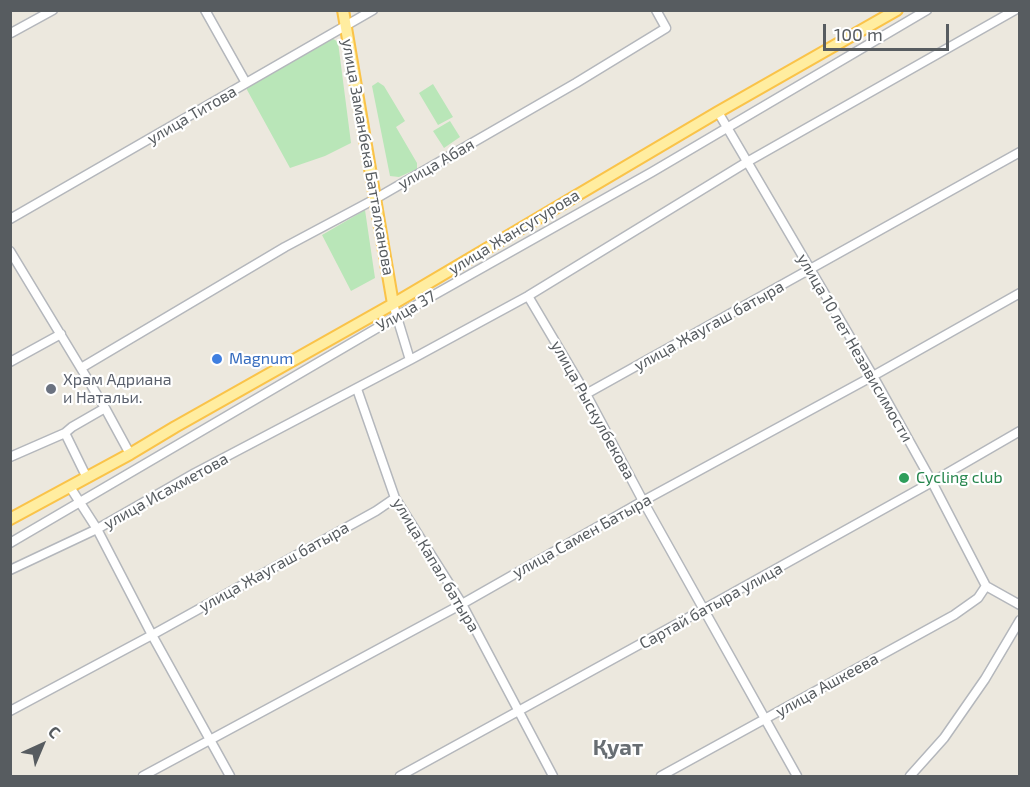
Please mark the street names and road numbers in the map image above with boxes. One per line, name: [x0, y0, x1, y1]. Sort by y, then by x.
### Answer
street label: улица Заманбека Батталханова: [338, 37, 398, 277]
street label: улица Титова: [144, 82, 240, 148]
street label: улица Абая: [394, 134, 478, 194]
street label: улица Жансугурова: [445, 185, 583, 279]
street label: улица 10 лет Независимости: [793, 250, 917, 446]
street label: улица Жаугаш батыра: [631, 277, 787, 375]
street label: Улица 37: [373, 286, 439, 336]
street label: улица Рыскулбекова: [547, 337, 639, 483]
street label: улица Исахметова: [100, 449, 232, 533]
street label: улица Самен Батыра: [509, 490, 655, 582]
street label: улица Капал батыра: [388, 495, 484, 635]
street label: улица Жаугаш батыра: [196, 518, 352, 616]
street label: Сартай батыра улица: [636, 559, 786, 653]
street label: улица Ашкеева: [772, 649, 882, 721]

